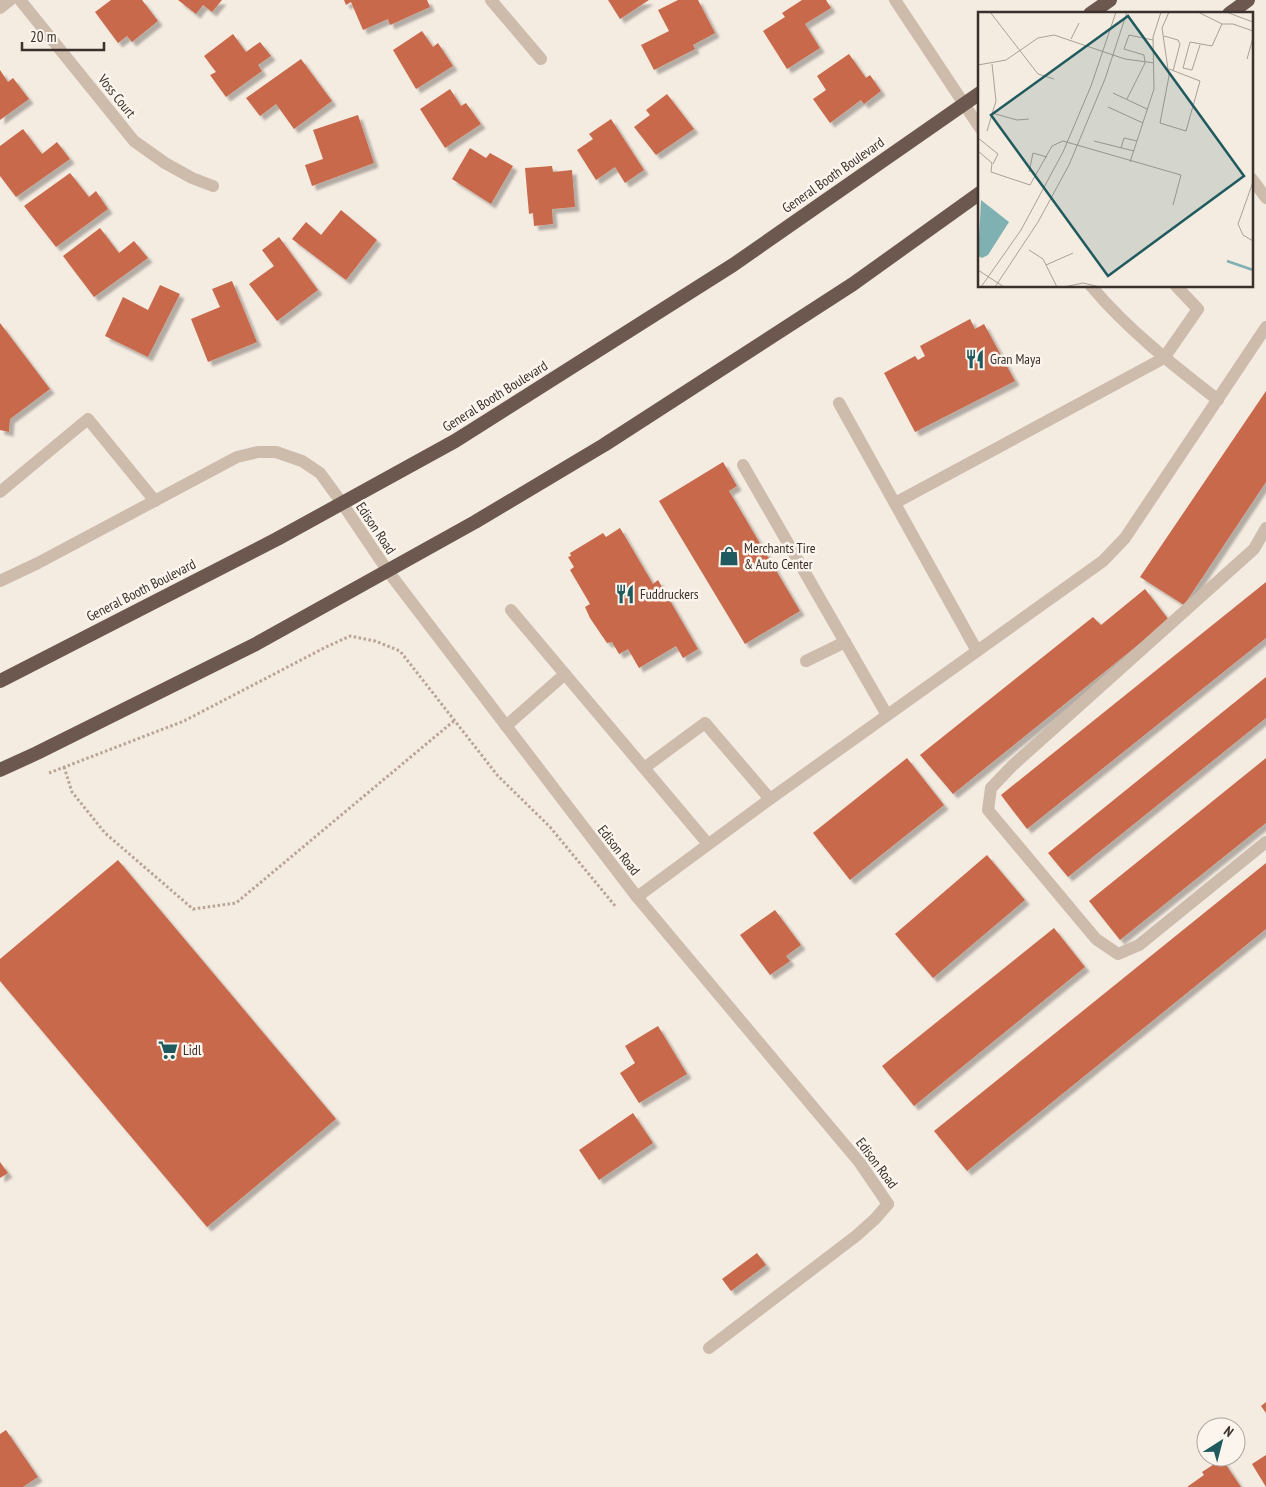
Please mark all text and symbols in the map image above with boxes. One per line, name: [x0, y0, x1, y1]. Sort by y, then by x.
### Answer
inset map: [978, 12, 1254, 288]
scale bar: [22, 20, 105, 52]
text: 20 m: [30, 27, 56, 46]
street label: Voss Court: [94, 70, 140, 121]
street label: General Booth Boulevard: [779, 133, 887, 217]
restaurant icon: Gran Maya: [964, 348, 986, 370]
place label: Gran Maya: [990, 350, 1041, 368]
street label: General Booth Boulevard: [439, 356, 551, 436]
street label: Edison Road: [352, 499, 400, 557]
place label: Merchants Tire & Auto Center: [744, 539, 816, 573]
shop icon: Merchants Tire & Auto Center: [718, 545, 740, 567]
street label: General Booth Boulevard: [83, 555, 199, 625]
restaurant icon: Fuddruckers: [614, 583, 636, 605]
place label: Fuddruckers: [640, 585, 699, 603]
street label: Edison Road: [594, 821, 644, 879]
supermarket icon: Lidl: [157, 1039, 179, 1061]
place label: Lidl: [183, 1041, 202, 1059]
street label: Edison Road: [852, 1134, 902, 1192]
north arrow: [1196, 1417, 1246, 1467]
text: N: [1220, 1422, 1237, 1441]

